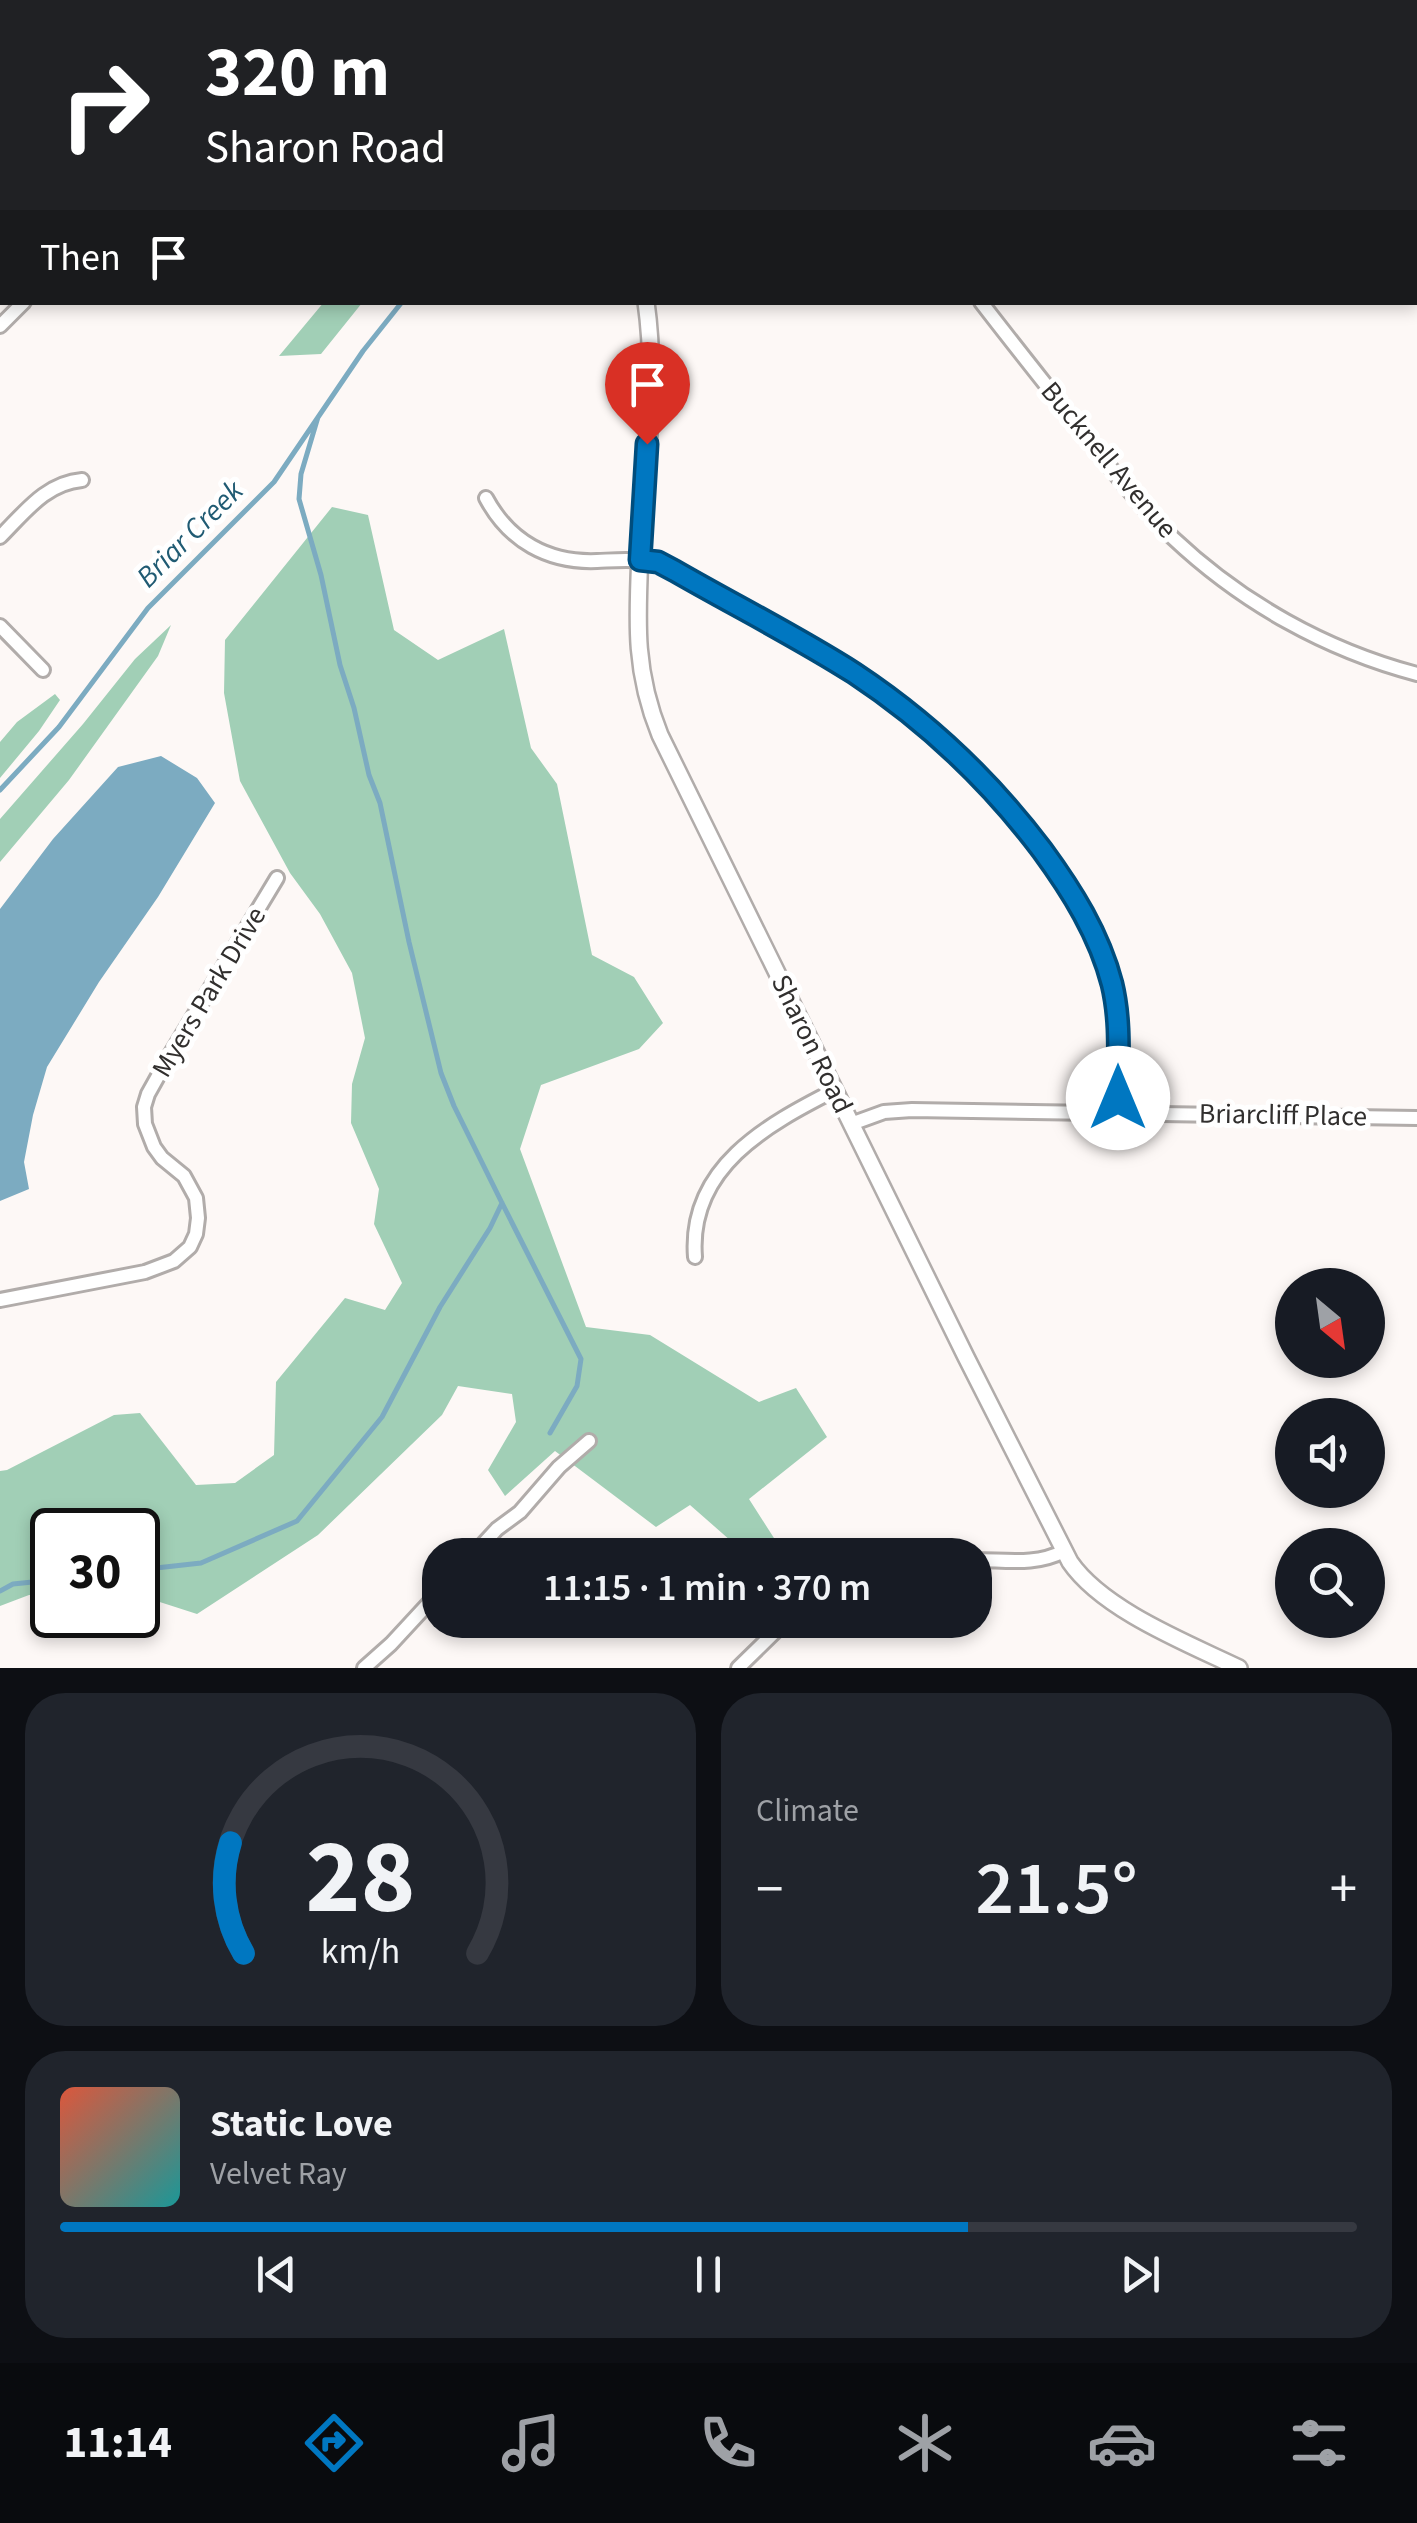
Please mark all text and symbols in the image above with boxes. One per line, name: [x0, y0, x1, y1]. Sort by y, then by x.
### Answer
text: 320 m: [205, 23, 390, 123]
icon: right: [40, 40, 170, 170]
text: Sharon Road: [205, 116, 446, 180]
icon: arrive: [141, 230, 196, 285]
text: Then: [40, 231, 121, 285]
pin: [605, 342, 690, 445]
icon: arrive: [620, 357, 675, 412]
street label: Bucknell Avenue: [1031, 373, 1187, 547]
water label: Briar Creek: [127, 470, 254, 597]
street label: Myers Park Drive: [142, 899, 276, 1085]
street label: Sharon Road: [761, 968, 863, 1120]
position arrow: [1066, 1046, 1170, 1150]
street label: Briarcliff Place: [1198, 1094, 1368, 1136]
north arrow: [1275, 1268, 1385, 1378]
map controls: [1275, 1268, 1385, 1638]
button: sound: [1275, 1398, 1385, 1508]
speed limit sign: 30: [30, 1508, 160, 1638]
button: search: [1275, 1528, 1385, 1638]
text: 11:15 · 1 min · 370 m: [543, 1561, 871, 1615]
text: Climate: [756, 1788, 859, 1834]
text: 28: [306, 1805, 415, 1953]
text: 21.5°: [975, 1836, 1138, 1943]
text: −: [756, 1851, 783, 1929]
text: +: [1330, 1851, 1357, 1929]
text: km/h: [321, 1926, 400, 1977]
text: Static Love: [210, 2097, 393, 2151]
text: Velvet Ray: [210, 2151, 347, 2197]
icon: previous: [249, 2247, 304, 2302]
icon: pause: [681, 2247, 736, 2302]
icon: next: [1113, 2247, 1168, 2302]
icon: directions: [299, 2408, 369, 2478]
icon: music: [496, 2408, 566, 2478]
icon: phone: [693, 2408, 763, 2478]
icon: climate: [890, 2408, 960, 2478]
icon: car: [1087, 2408, 1157, 2478]
icon: filters: [1284, 2408, 1354, 2478]
text: 11:14: [63, 2411, 172, 2475]

